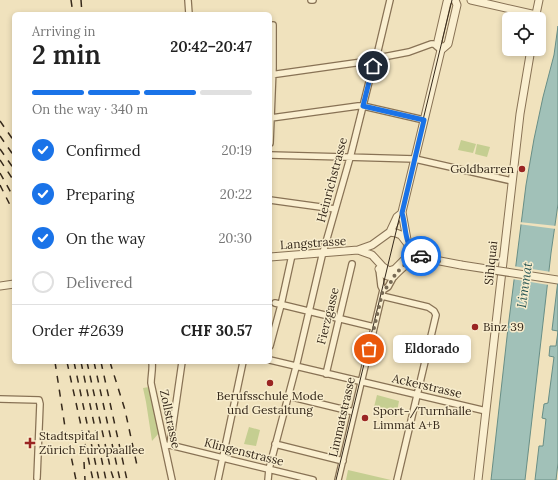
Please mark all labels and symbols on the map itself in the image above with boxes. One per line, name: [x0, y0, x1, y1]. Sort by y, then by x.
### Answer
pin: [356, 49, 390, 83]
street label: Heinrichstrasse: [313, 135, 350, 224]
place label: Goldbarren: [450, 161, 514, 176]
marker: Goldbarren: [517, 164, 527, 174]
street label: Langstrasse: [279, 233, 347, 252]
courier: [401, 236, 441, 276]
street label: Sihlquai: [481, 240, 500, 286]
water label: Limmat: [513, 261, 536, 309]
street label: Fierzgasse: [313, 285, 342, 346]
place label: Binz 39: [483, 319, 524, 334]
marker: Binz 39: [470, 322, 480, 332]
pin: [352, 332, 386, 366]
callout: Eldorado: [393, 335, 471, 363]
street label: Ackerstrasse: [390, 370, 464, 401]
street label: Limmatstrasse: [325, 375, 358, 458]
marker: Berufsschule Mode und Gestaltung: [265, 378, 275, 388]
street label: Zollstrasse: [157, 388, 184, 450]
place label: Berufsschule Mode und Gestaltung: [217, 388, 324, 417]
place label: Sport-/Turnhalle Limmat A+B: [373, 403, 472, 432]
marker: Sport-/Turnhalle Limmat A+B: [360, 413, 370, 423]
place label: Stadtspital Zürich Europaallee: [39, 428, 145, 457]
street label: Klingenstrasse: [203, 434, 286, 469]
marker: Stadtspital Zürich Europaallee: [24, 437, 36, 449]

